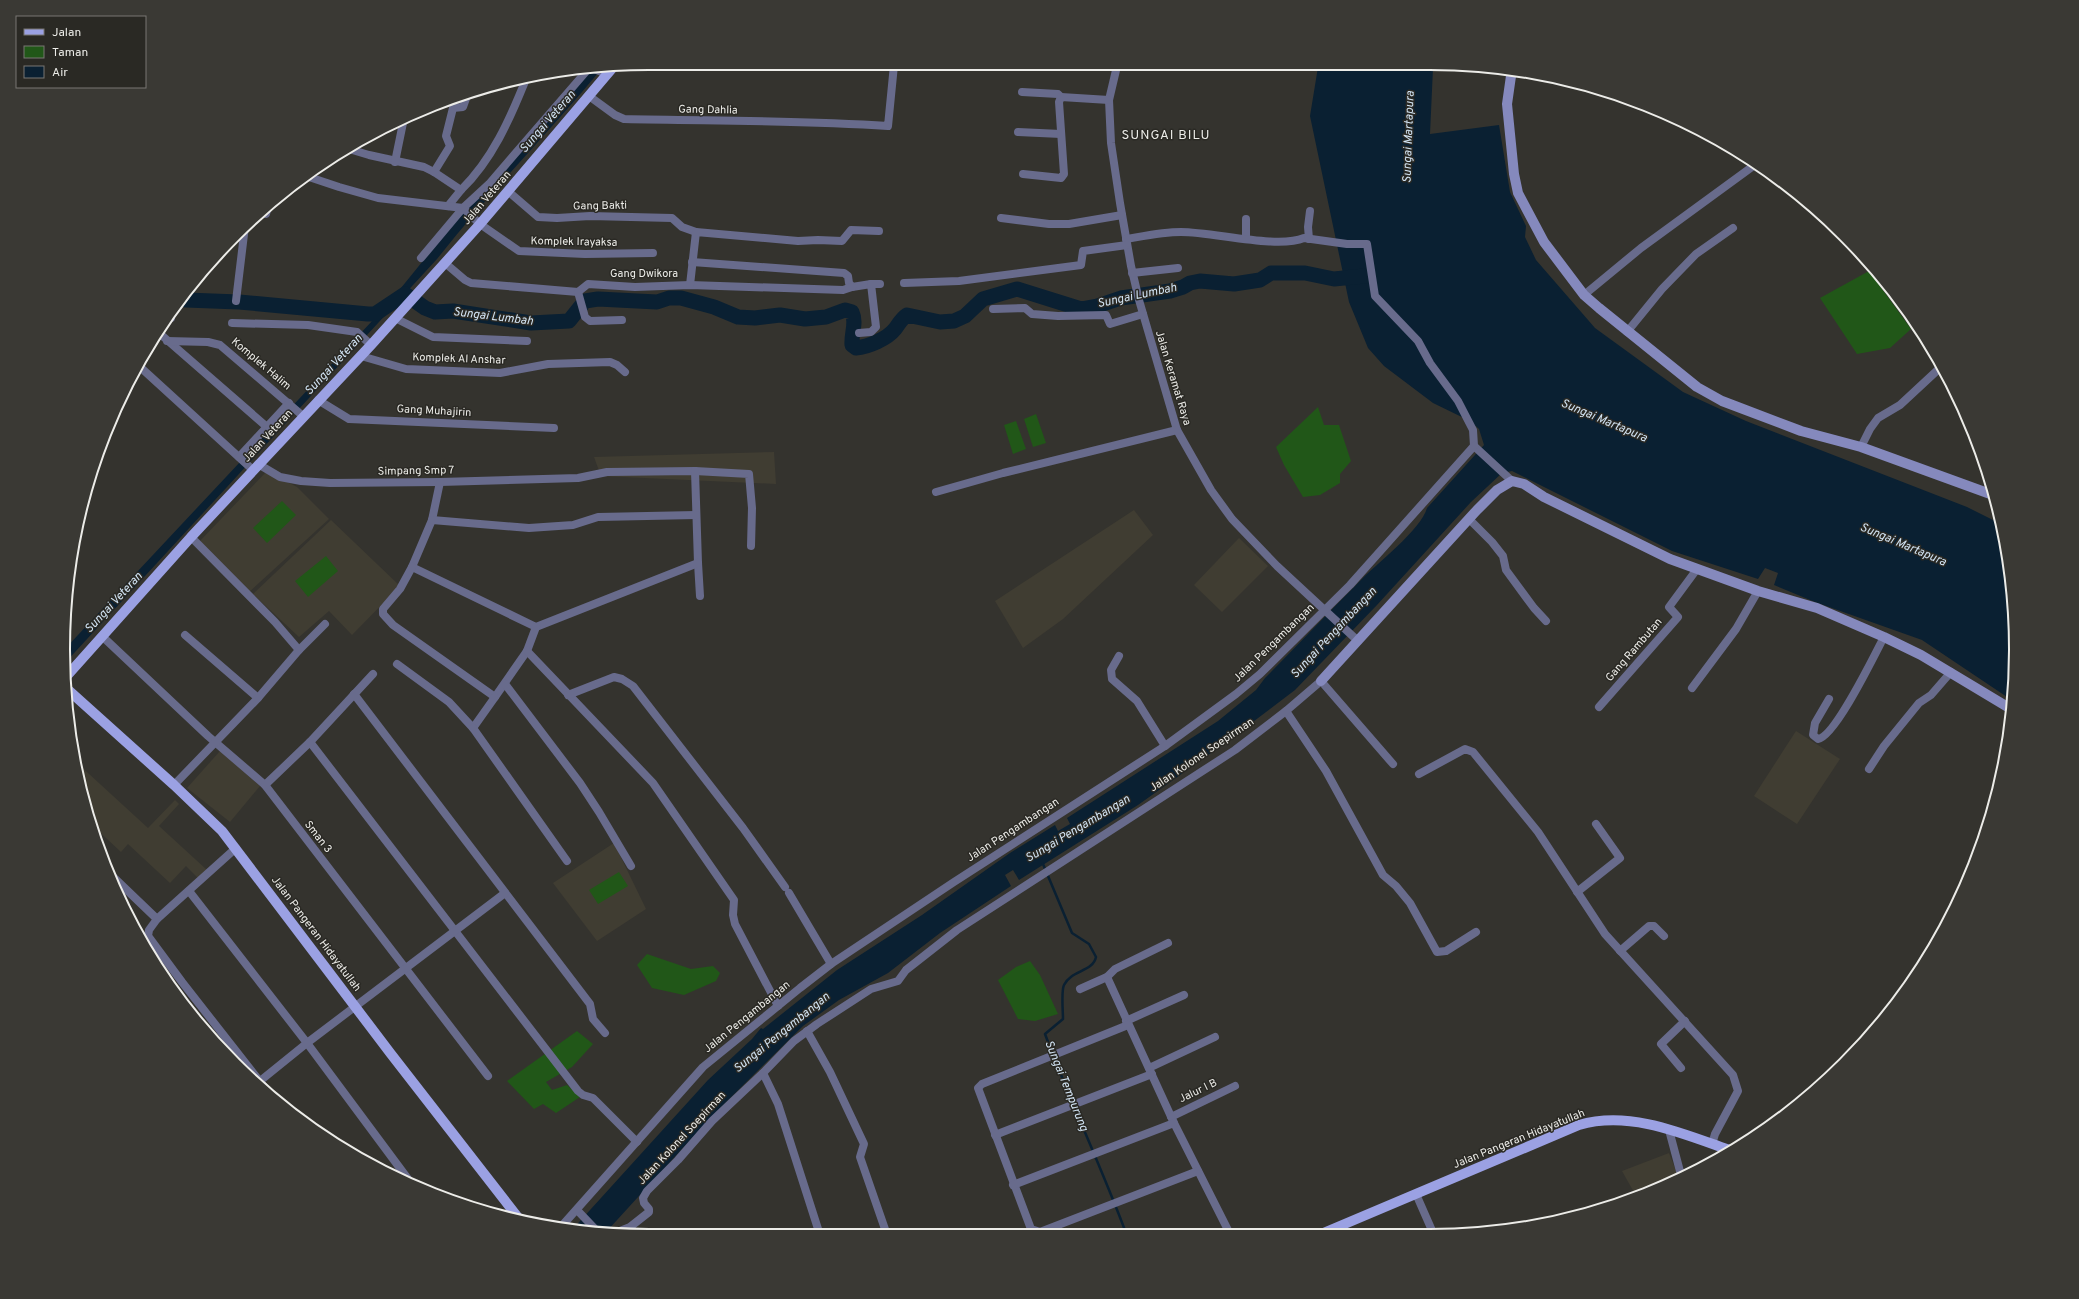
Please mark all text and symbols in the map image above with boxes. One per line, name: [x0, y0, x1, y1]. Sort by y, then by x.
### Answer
legend: [16, 16, 146, 88]
text: Jalan: [52, 25, 81, 41]
text: Taman: [52, 45, 88, 61]
text: Air: [52, 65, 68, 81]
water label: Sungai Veteran: [516, 87, 580, 157]
water label: Sungai Martapura: [1399, 90, 1419, 183]
street label: Gang Dahlia: [678, 102, 738, 118]
district label: SUNGAI BILU: [1121, 128, 1211, 144]
street label: Jalan Veteran: [460, 168, 514, 228]
street label: Gang Bakti: [573, 199, 627, 213]
street label: Komplek Irayaksa: [531, 234, 618, 250]
street label: Gang Dwikora: [610, 267, 678, 281]
water label: Sungai Lumbah: [1096, 280, 1179, 312]
water label: Sungai Lumbah: [452, 304, 534, 330]
street label: Jalan Keramat Raya: [1152, 329, 1194, 427]
water label: Sungai Veteran: [302, 331, 367, 399]
street label: Komplek Halim: [228, 335, 294, 393]
street label: Komplek Al Anshar: [412, 350, 507, 368]
water label: Sungai Martapura: [1558, 396, 1650, 447]
street label: Gang Muhajirin: [396, 402, 472, 420]
street label: Jalan Veteran: [240, 407, 296, 465]
street label: Simpang Smp 7: [378, 463, 455, 479]
water label: Sungai Martapura: [1857, 520, 1949, 571]
water label: Sungai Veteran: [82, 569, 147, 637]
water label: Sungai Pengambangan: [1287, 584, 1381, 682]
street label: Jalan Pengambangan: [1231, 601, 1317, 685]
street label: Gang Rambutan: [1603, 615, 1665, 685]
street label: Jalan Kolonel Soepirman: [1147, 715, 1257, 795]
water label: Sungai Pengambangan: [1023, 791, 1134, 867]
street label: Jalan Pengambangan: [964, 795, 1062, 865]
street label: Sman 3: [301, 818, 335, 856]
street label: Jalan Pangeran Hidayatullah: [268, 874, 364, 994]
street label: Jalan Pengambangan: [701, 978, 793, 1056]
water label: Sungai Pengambangan: [731, 989, 834, 1077]
water label: Sungai Tempurung: [1040, 1038, 1092, 1134]
street label: Jalur I B: [1177, 1076, 1219, 1106]
street label: Jalan Kolonel Soepirman: [635, 1088, 729, 1188]
street label: Jalan Pangeran Hidayatullah: [1451, 1106, 1587, 1172]

